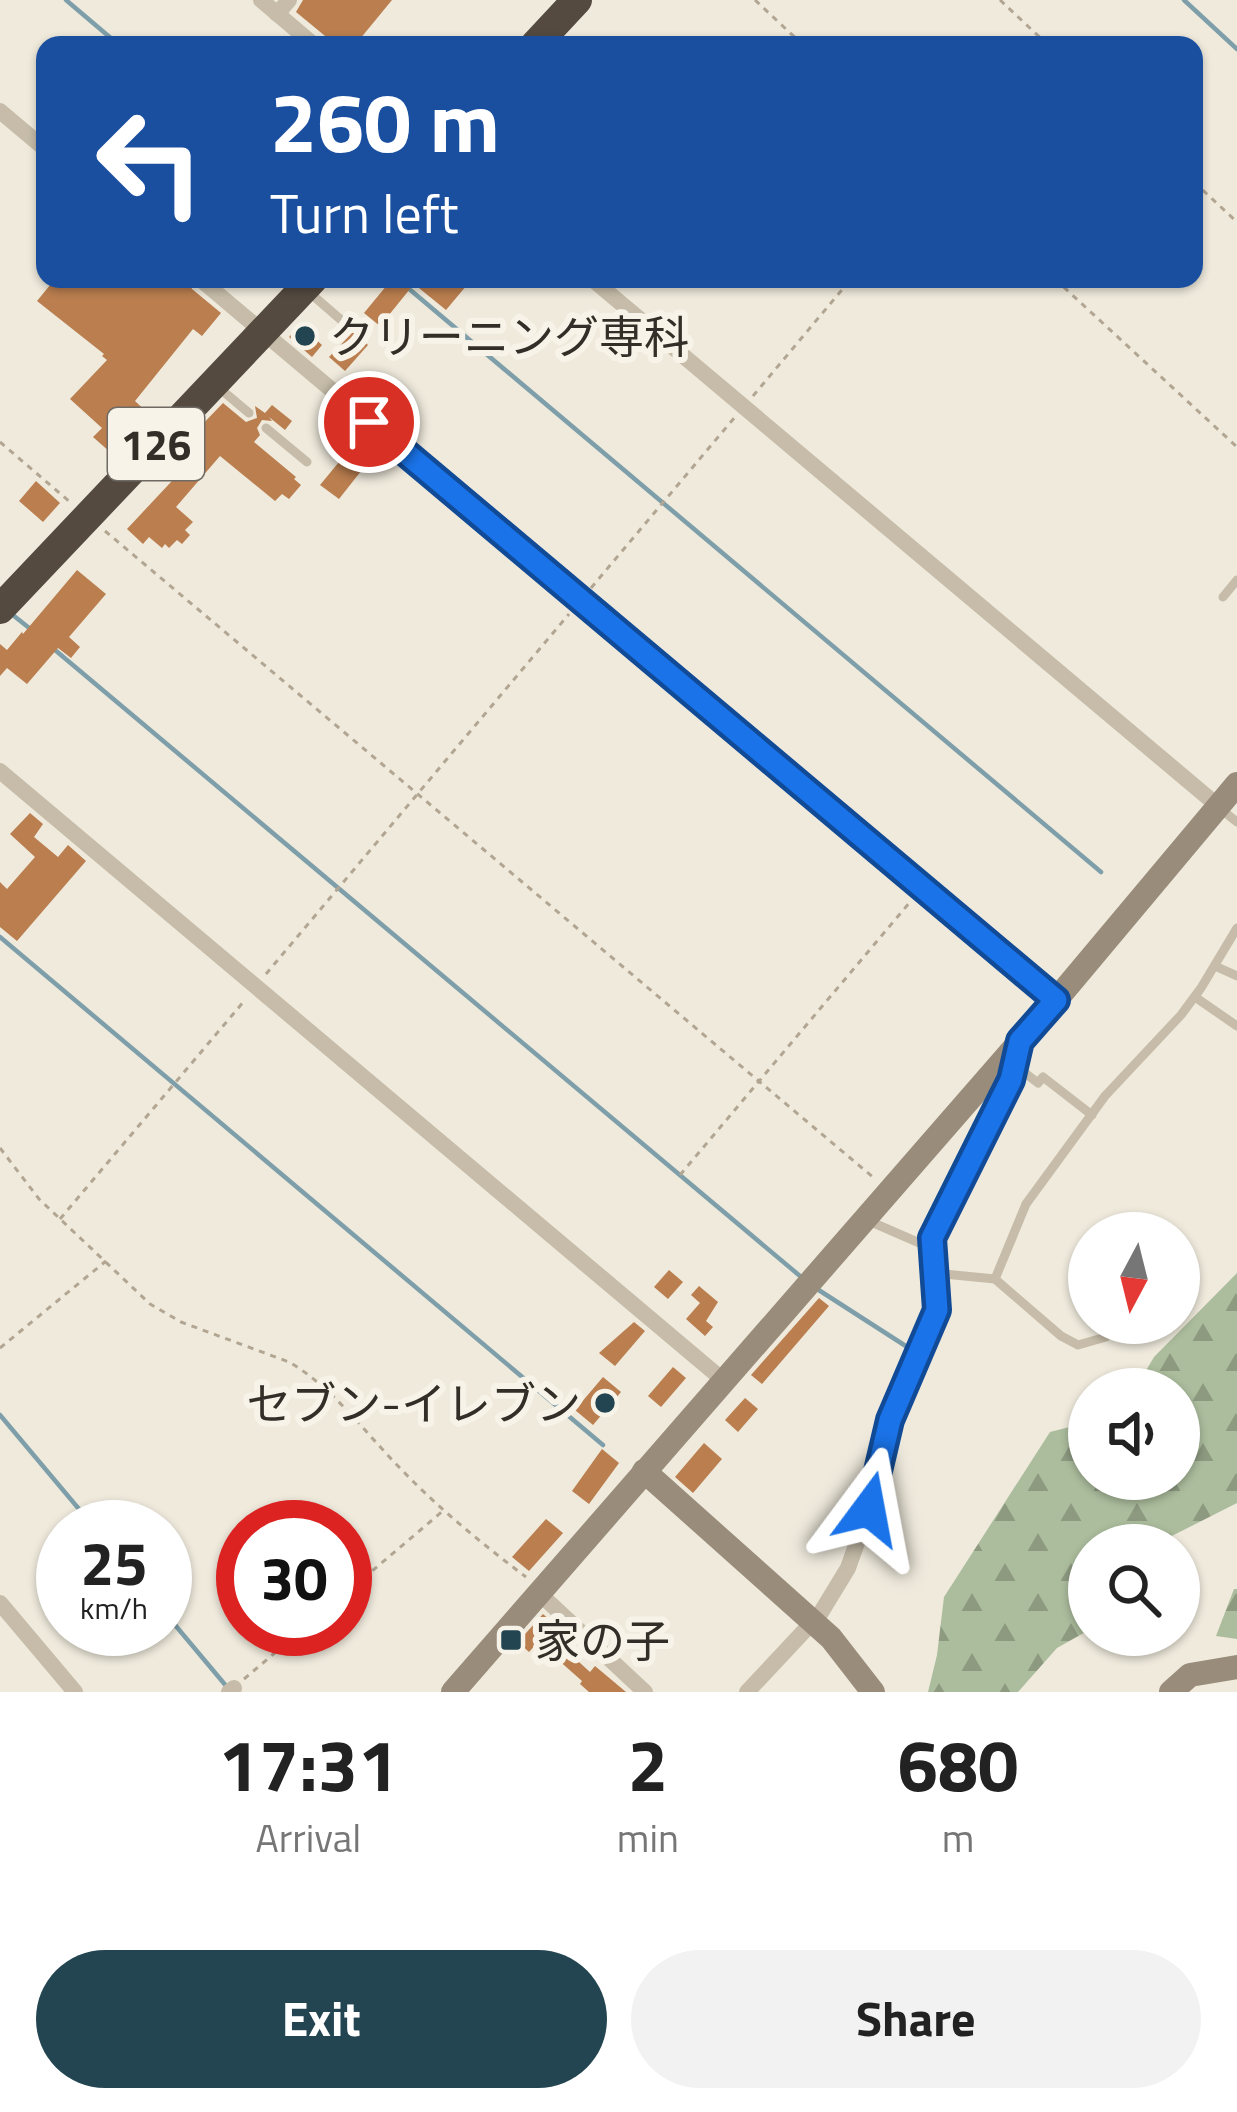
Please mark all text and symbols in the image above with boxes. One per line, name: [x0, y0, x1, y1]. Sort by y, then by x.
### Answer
text: 260 m: [270, 57, 500, 185]
icon: left: [72, 84, 228, 240]
text: Turn left: [270, 172, 459, 254]
place label: クリーニング専科: [329, 302, 689, 370]
marker: クリーニング専科: [292, 323, 318, 349]
pin: [318, 371, 420, 473]
icon: arrive: [336, 389, 402, 455]
road number: 126: [108, 408, 204, 480]
north arrow: [1068, 1212, 1200, 1344]
map controls: [1068, 1212, 1200, 1656]
button: sound: [1068, 1368, 1200, 1500]
place label: セブン-イレブン: [246, 1369, 581, 1437]
marker: セブン-イレブン: [592, 1390, 618, 1416]
position arrow: [806, 1446, 932, 1572]
speed limit sign: 30: [216, 1500, 372, 1656]
text: 25: [80, 1517, 148, 1608]
button: search: [1068, 1524, 1200, 1656]
text: km/h: [80, 1585, 148, 1631]
place label: 家の子: [535, 1606, 670, 1674]
marker: 家の子: [498, 1627, 524, 1653]
text: 17:31: [219, 1709, 398, 1819]
text: 2: [628, 1709, 668, 1819]
text: 680: [897, 1709, 1018, 1819]
text: Arrival: [256, 1808, 361, 1867]
text: min: [617, 1808, 679, 1867]
text: m: [942, 1808, 974, 1867]
button: Exit: [36, 1950, 607, 2088]
button: Share: [631, 1950, 1201, 2088]

